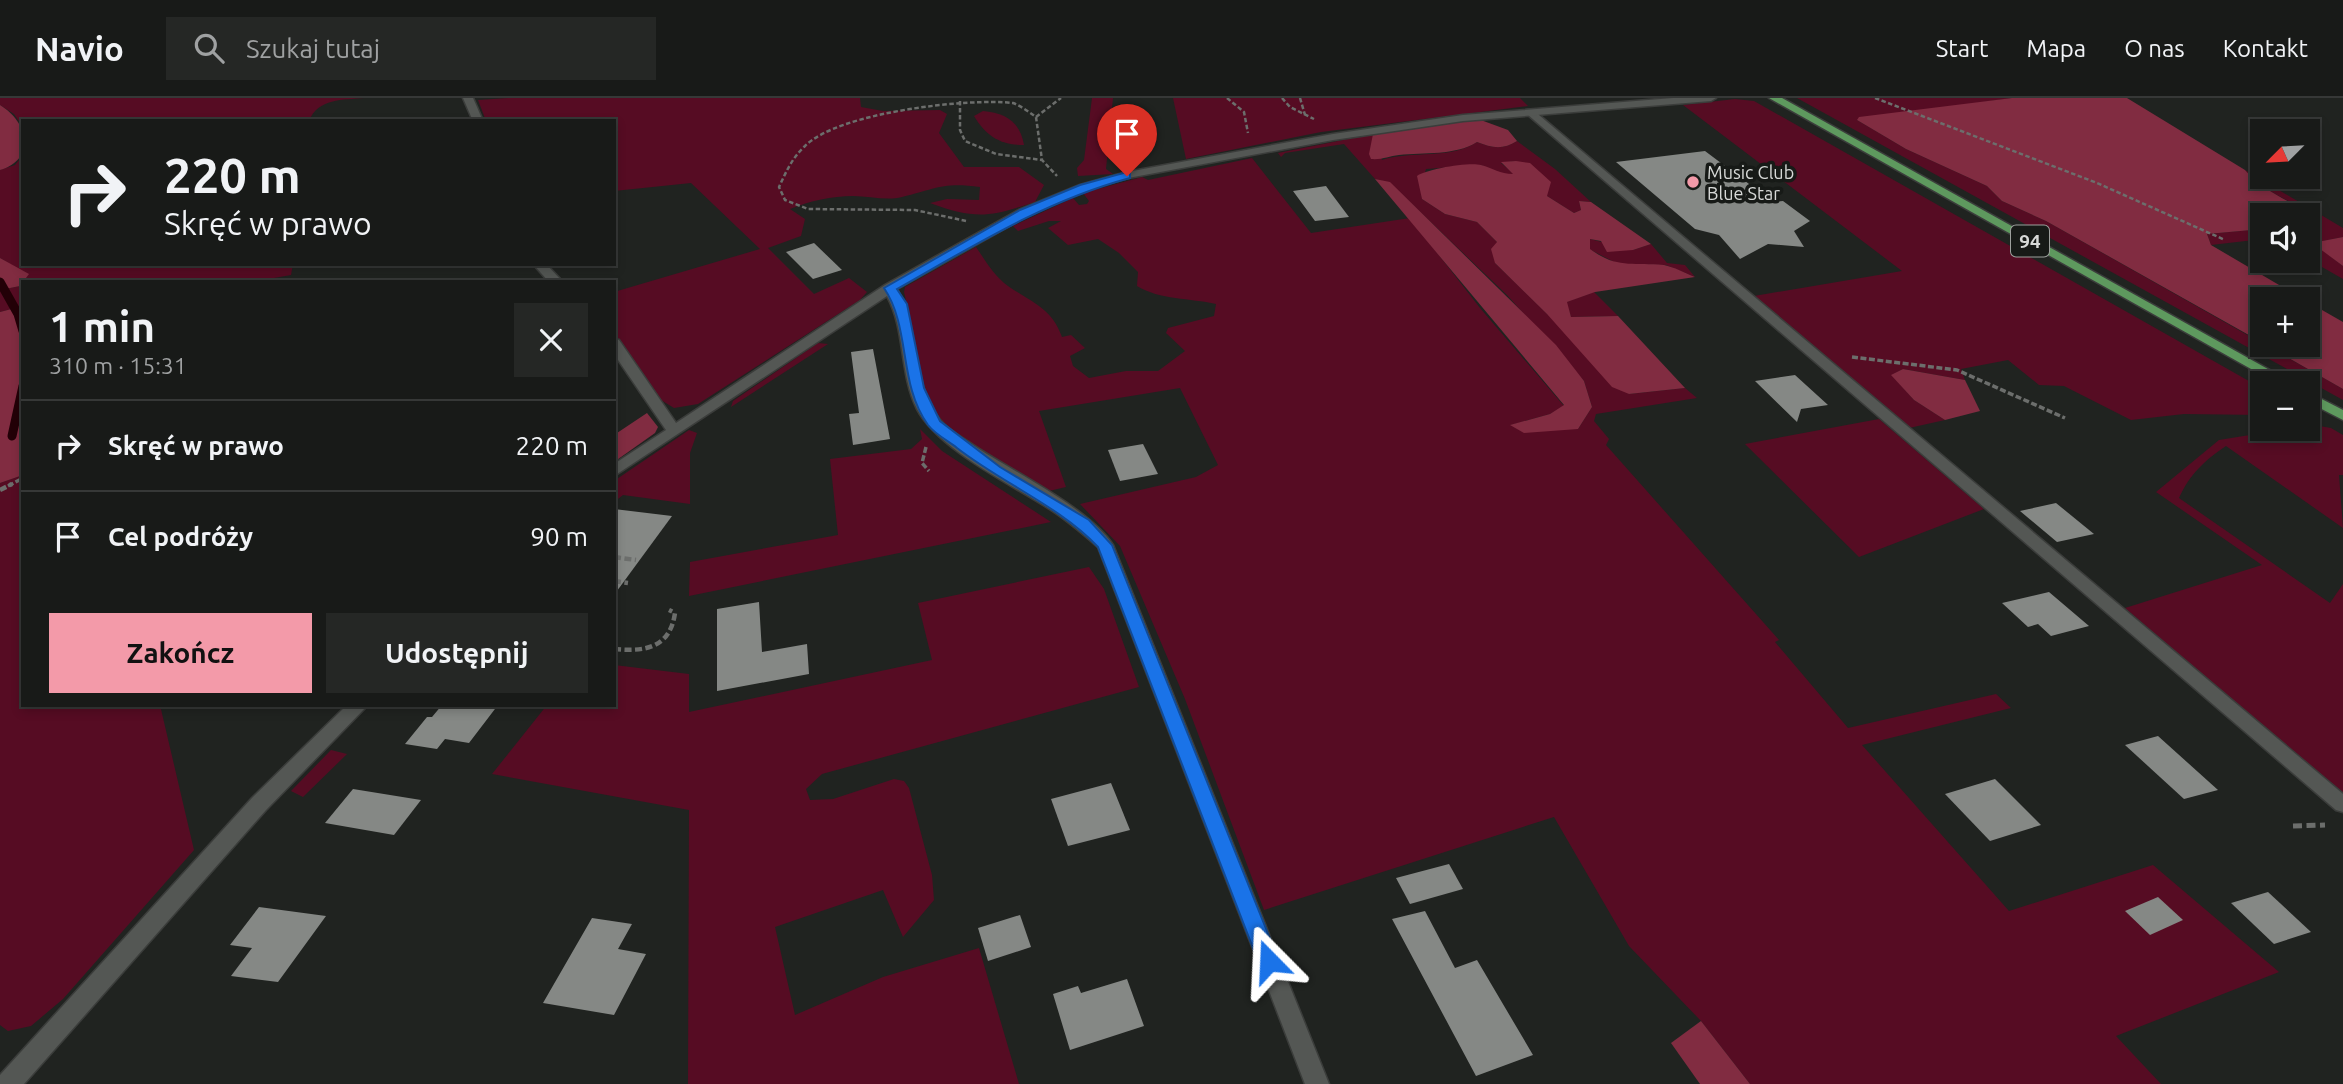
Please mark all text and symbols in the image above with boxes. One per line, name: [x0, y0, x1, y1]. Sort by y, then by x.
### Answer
search box: [166, 17, 656, 80]
icon: search: [190, 29, 228, 67]
text: Navio: [35, 30, 124, 67]
text: Szukaj tutaj: [246, 34, 380, 63]
text: Start: [1936, 35, 1989, 62]
text: Mapa: [2027, 35, 2086, 62]
text: O nas: [2124, 35, 2185, 62]
text: Kontakt: [2223, 35, 2308, 62]
pin: [1097, 104, 1157, 176]
icon: arrive: [1108, 115, 1146, 153]
north arrow: [2250, 119, 2320, 189]
map controls: [2250, 119, 2320, 441]
icon: right: [49, 147, 140, 238]
text: 220 m: [164, 147, 301, 202]
place label: Music Club Blue Star: [1707, 162, 1794, 203]
marker: Music Club Blue Star: [1685, 174, 1701, 190]
button: sound: [2250, 203, 2320, 273]
text: Skręć w prawo: [164, 205, 372, 241]
road number: 94: [2011, 225, 2049, 256]
button: +: [2250, 287, 2320, 357]
text: 1 min: [49, 303, 155, 350]
button: close: [514, 303, 588, 377]
text: 310 m · 15:31: [49, 353, 187, 378]
button: −: [2250, 371, 2320, 441]
icon: right: [49, 427, 87, 465]
text: Skręć w prawo: [108, 431, 284, 460]
text: 220 m: [516, 431, 588, 460]
icon: arrive: [49, 518, 87, 556]
text: Cel podróży: [108, 522, 253, 551]
text: 90 m: [530, 522, 588, 551]
button: Zakończ: [49, 613, 312, 693]
button: Udostępnij: [326, 613, 588, 693]
position arrow: [1232, 924, 1306, 998]

